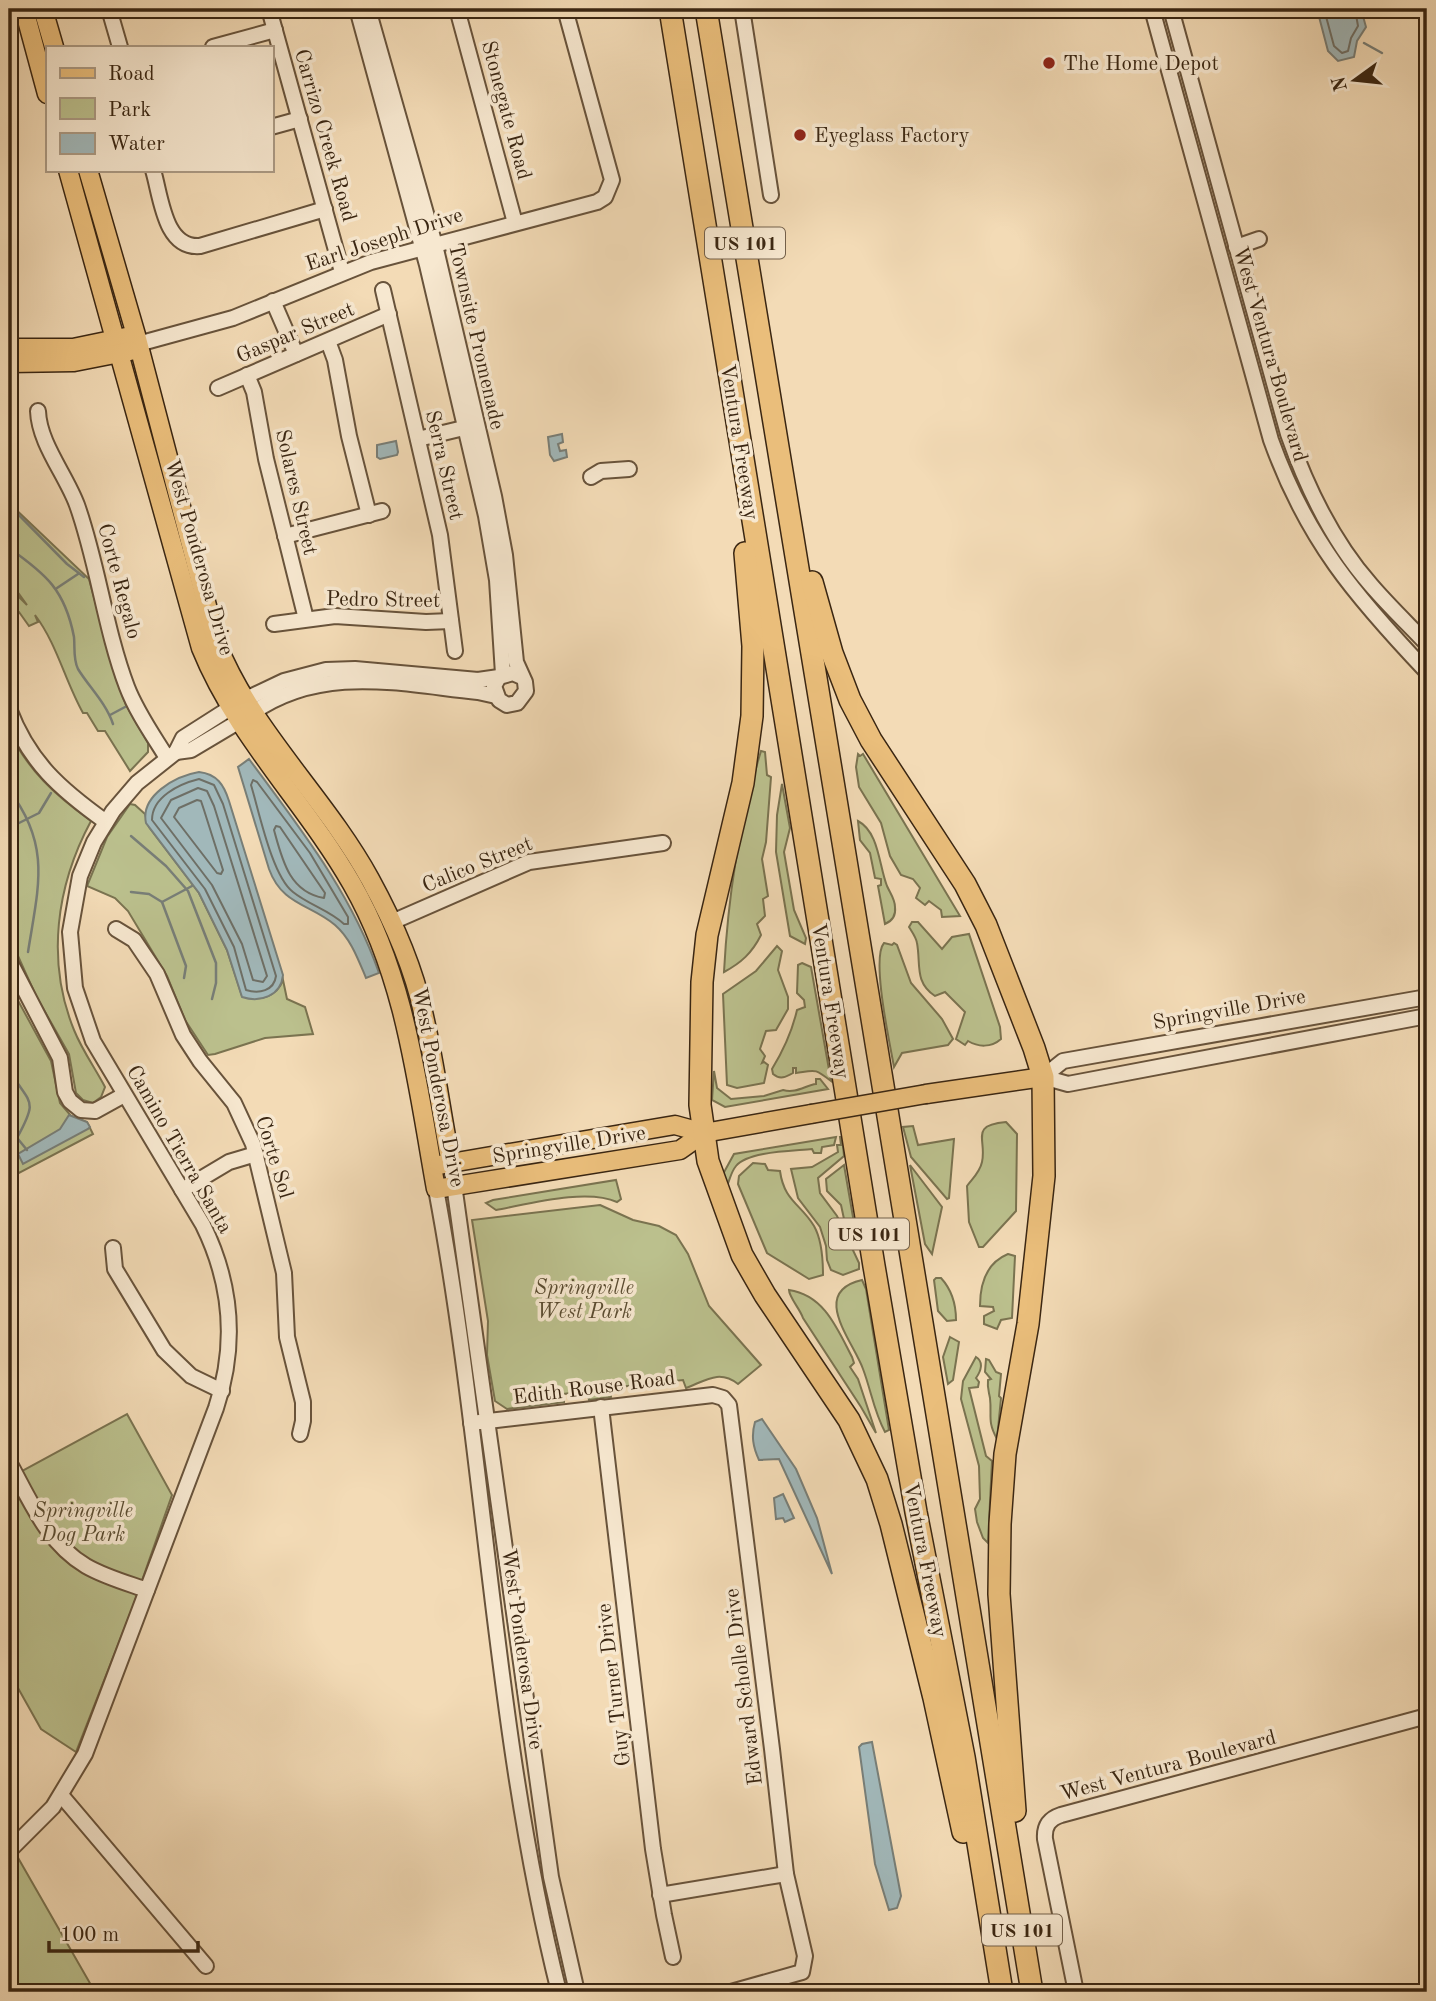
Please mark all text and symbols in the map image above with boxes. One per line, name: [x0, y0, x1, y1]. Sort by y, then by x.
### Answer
street label: Stonegate Road: [477, 39, 534, 182]
legend: [46, 46, 273, 172]
north arrow: [1320, 46, 1390, 116]
street label: Carrizo Creek Road: [290, 47, 359, 224]
place label: The Home Depot: [1063, 54, 1219, 75]
marker: The Home Depot: [1041, 55, 1057, 71]
text: Road: [108, 64, 155, 85]
text: N: [1330, 74, 1352, 93]
text: Park: [108, 100, 151, 121]
place label: Eyeglass Factory: [814, 126, 970, 147]
marker: Eyeglass Factory: [792, 127, 808, 143]
text: Water: [108, 134, 165, 155]
street label: Earl Joseph Drive: [303, 205, 466, 276]
road number: US 101: [705, 228, 785, 258]
street label: Townsite Promenade: [444, 241, 507, 432]
street label: West Ventura Boulevard: [1229, 244, 1310, 464]
street label: Gaspar Street: [233, 299, 358, 368]
street label: Ventura Freeway: [716, 363, 761, 522]
street label: Serra Street: [421, 409, 466, 522]
street label: Solares Street: [271, 427, 320, 557]
street label: West Ponderosa Drive: [161, 457, 237, 658]
street label: Corte Regalo: [93, 521, 144, 641]
street label: Pedro Street: [326, 589, 440, 612]
street label: Calico Street: [419, 834, 536, 897]
street label: Ventura Freeway: [807, 922, 852, 1081]
street label: West Ponderosa Drive: [408, 986, 467, 1189]
street label: Springville Drive: [1151, 987, 1307, 1034]
street label: Camino Tierra Santa: [122, 1062, 235, 1238]
street label: Corte Sol: [251, 1114, 296, 1202]
street label: Springville Drive: [491, 1123, 647, 1168]
road number: US 101: [829, 1218, 909, 1250]
park label: Springville West Park: [534, 1278, 634, 1323]
street label: Edith Rouse Road: [512, 1368, 677, 1409]
street label: Ventura Freeway: [899, 1481, 950, 1640]
park label: Springville Dog Park: [33, 1501, 133, 1546]
street label: West Ponderosa Drive: [497, 1547, 546, 1751]
street label: Edward Scholle Drive: [722, 1587, 767, 1786]
street label: Guy Turner Drive: [594, 1602, 635, 1768]
street label: West Ventura Boulevard: [1058, 1727, 1279, 1805]
scale bar: [49, 1910, 198, 1954]
road number: US 101: [982, 1914, 1062, 1946]
text: 100 m: [60, 1925, 119, 1946]

